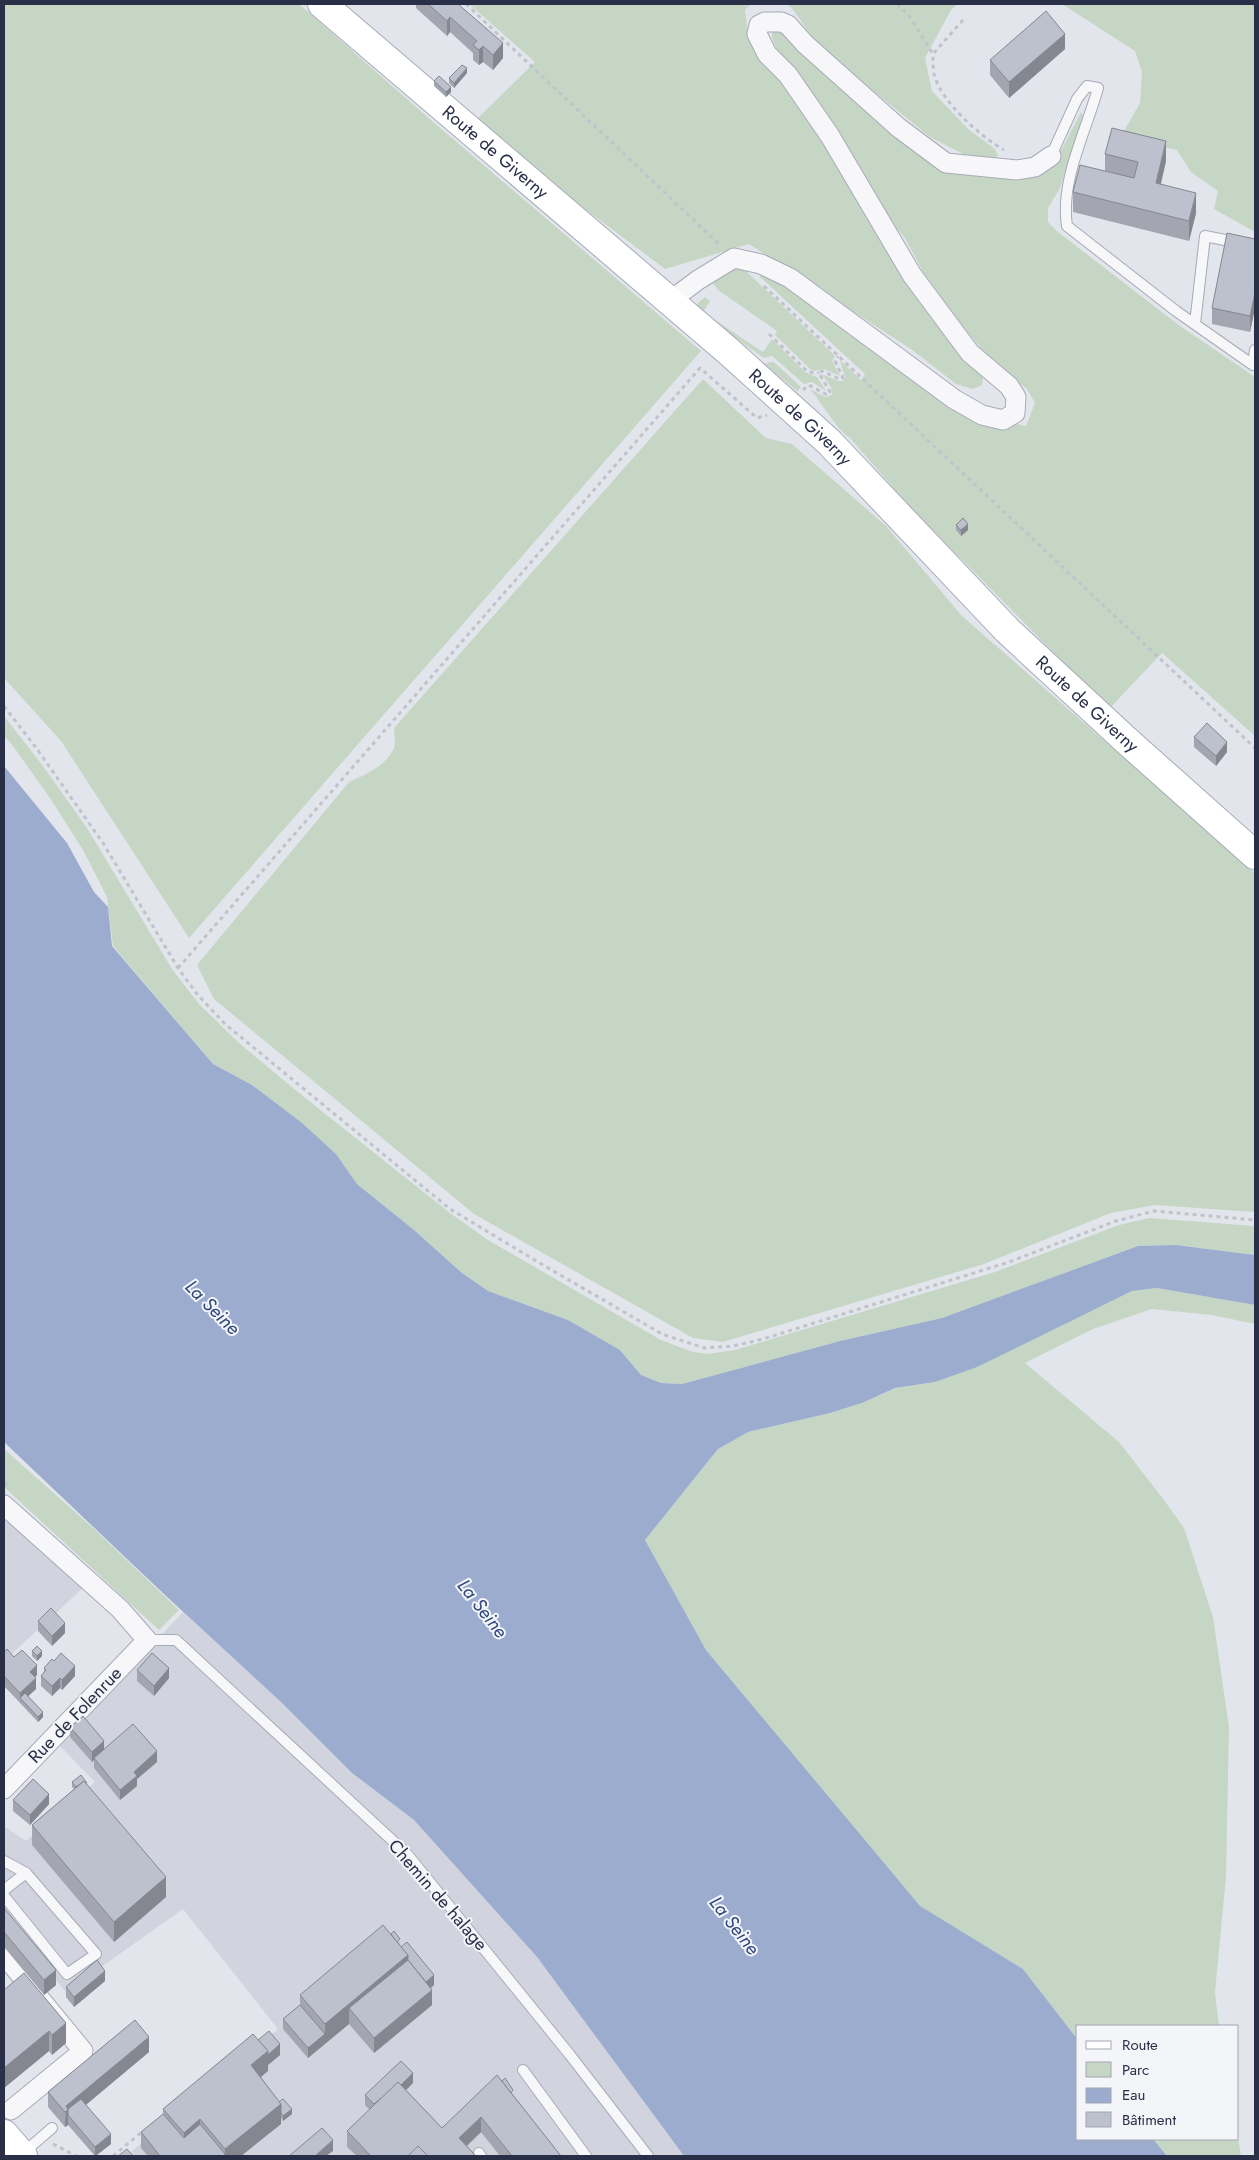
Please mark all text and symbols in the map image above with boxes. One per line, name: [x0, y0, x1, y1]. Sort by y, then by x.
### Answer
street label: Route de Giverny: [437, 99, 554, 205]
street label: Route de Giverny: [743, 363, 858, 471]
street label: Route de Giverny: [1030, 650, 1145, 759]
water label: La Seine: [179, 1274, 247, 1341]
water label: La Seine: [451, 1573, 515, 1644]
street label: Rue de Folenrue: [22, 1661, 128, 1769]
street label: Chemin de halage: [382, 1834, 494, 1956]
water label: La Seine: [703, 1890, 767, 1961]
legend: [1076, 2025, 1239, 2140]
text: Route: [1122, 2034, 1158, 2056]
text: Parc: [1122, 2059, 1149, 2081]
text: Eau: [1122, 2084, 1145, 2106]
text: Bâtiment: [1122, 2109, 1176, 2131]

